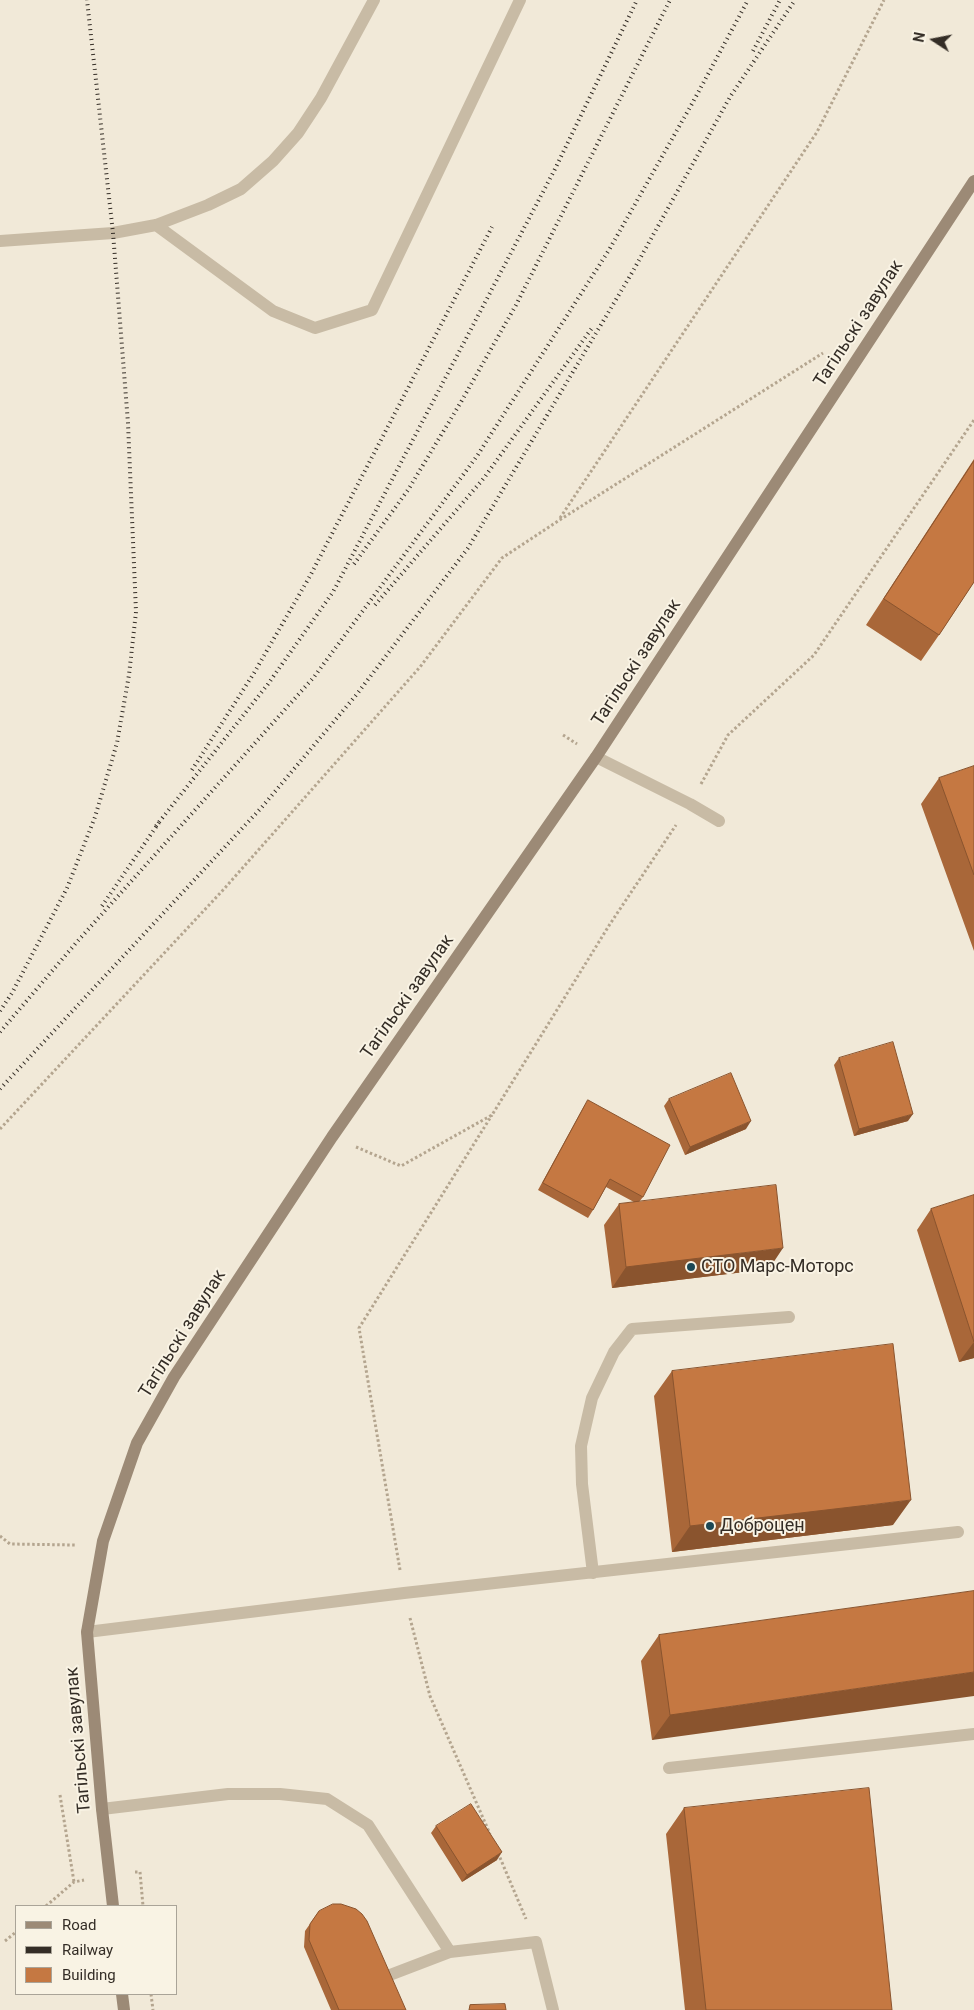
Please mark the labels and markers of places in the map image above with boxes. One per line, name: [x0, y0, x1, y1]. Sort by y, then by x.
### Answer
place label: СТО Марс-Моторс: [701, 1256, 854, 1278]
marker: СТО Марс-Моторс: [685, 1261, 697, 1273]
place label: Доброцен: [720, 1515, 805, 1537]
marker: Доброцен: [704, 1520, 716, 1532]

